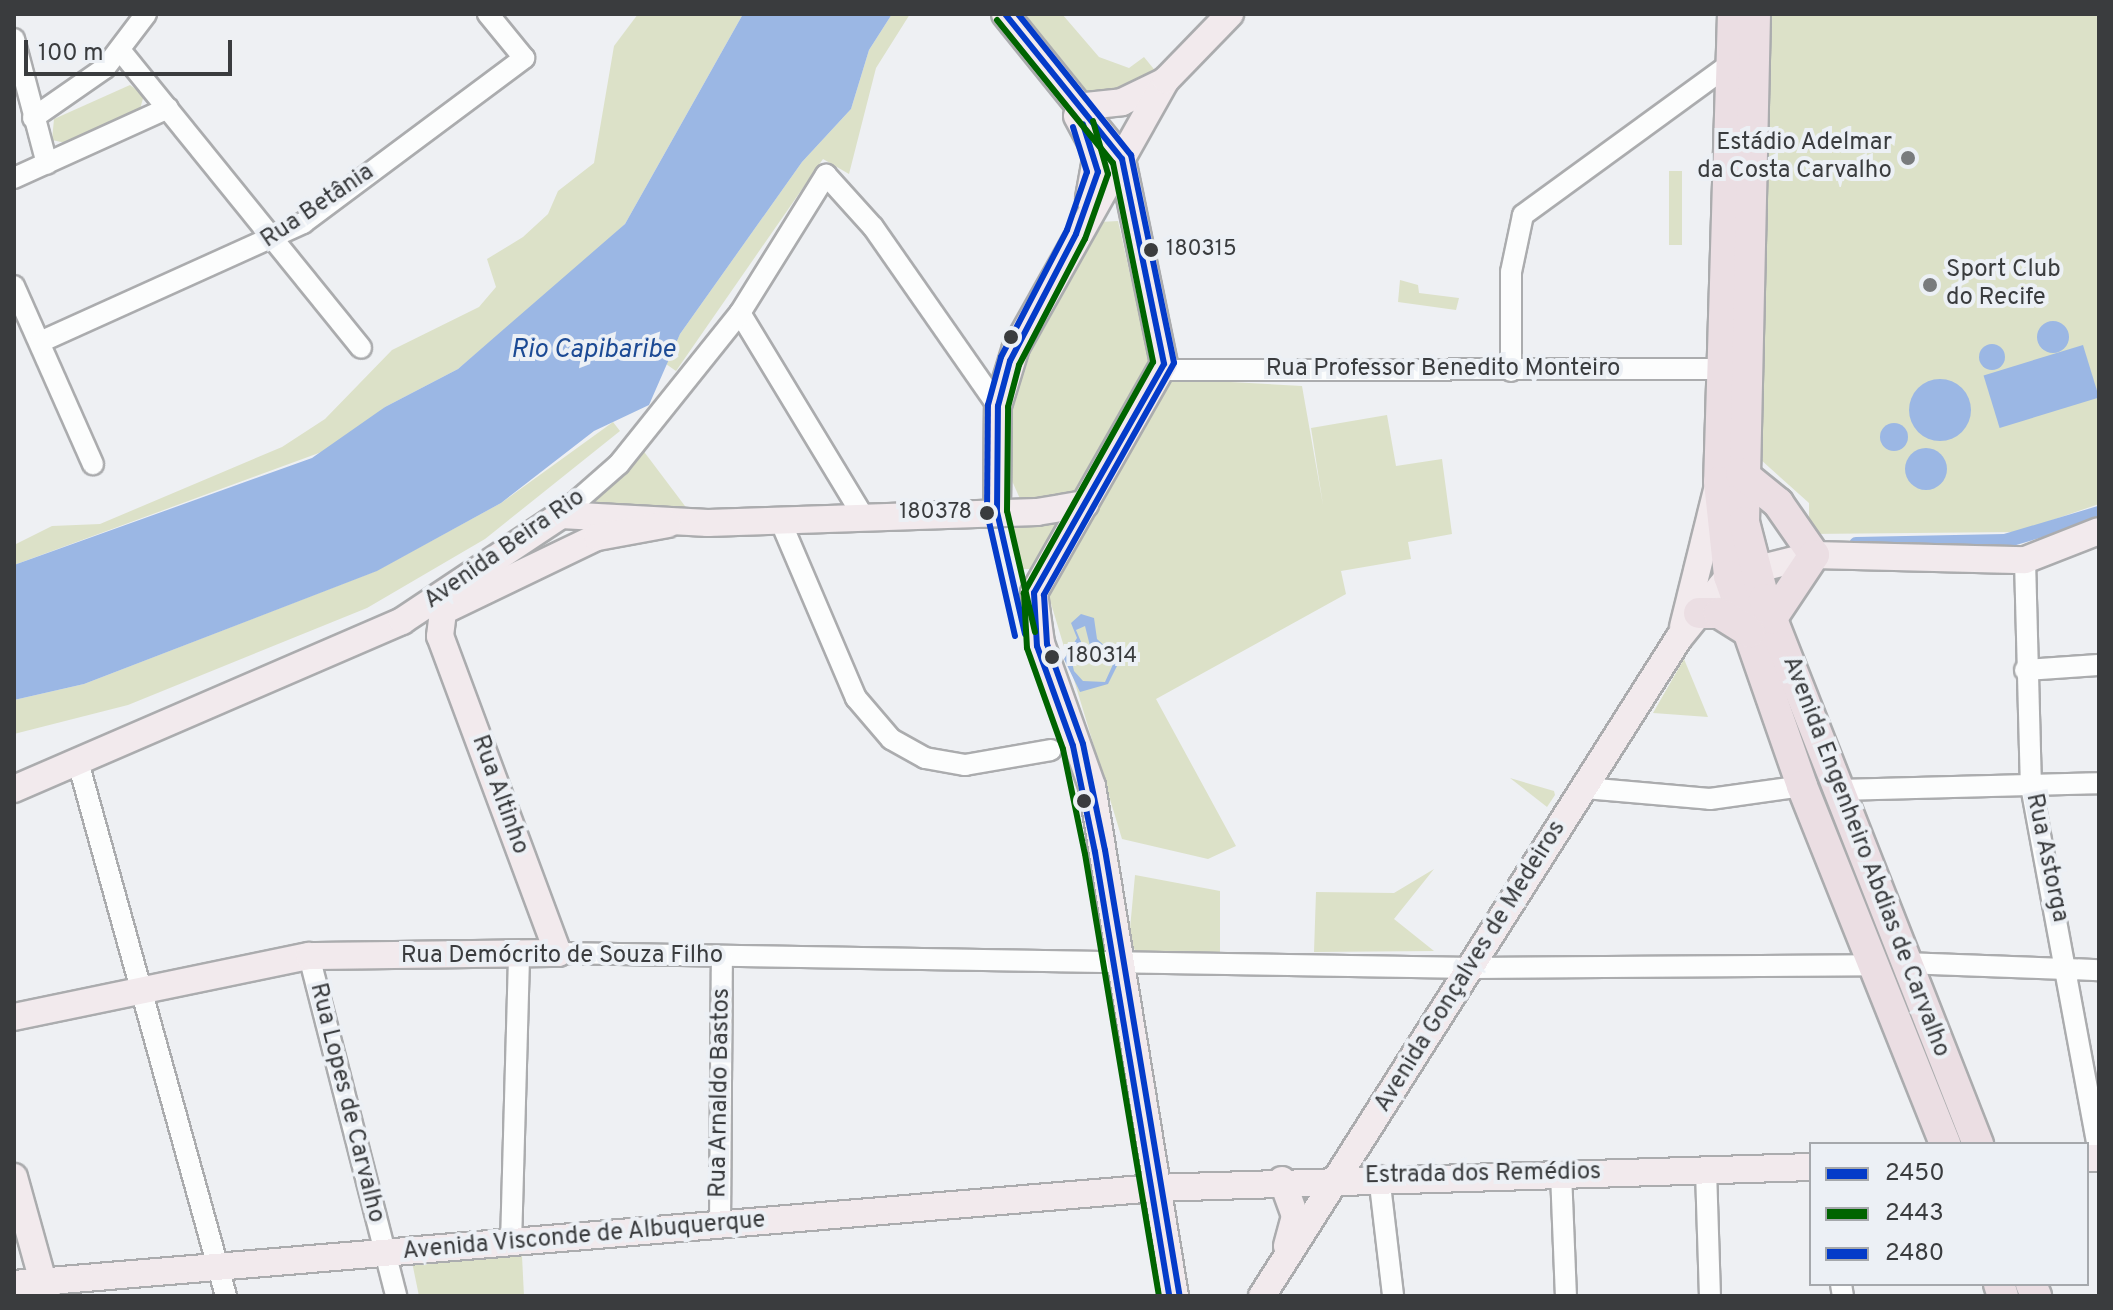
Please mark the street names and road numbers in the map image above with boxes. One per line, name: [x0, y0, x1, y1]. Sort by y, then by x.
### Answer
street label: Rua Betânia: [256, 159, 380, 255]
street label: Rua Professor Benedito Monteiro: [1266, 356, 1620, 384]
street label: Avenida Beira Rio: [419, 484, 591, 616]
street label: Avenida Engenheiro Abdias de Carvalho: [1775, 652, 1955, 1062]
street label: Rua Altinho: [464, 731, 534, 859]
street label: Rua Astorga: [2018, 791, 2074, 925]
street label: Avenida Gonçalves de Medeiros: [1369, 816, 1573, 1118]
street label: Rua Demócrito de Souza Filho: [401, 943, 723, 971]
street label: Rua Lopes de Carvalho: [302, 980, 390, 1226]
street label: Rua Arnaldo Bastos: [705, 987, 737, 1199]
street label: Estrada dos Remédios: [1365, 1159, 1601, 1191]
street label: Avenida Visconde de Albuquerque: [400, 1207, 768, 1267]

